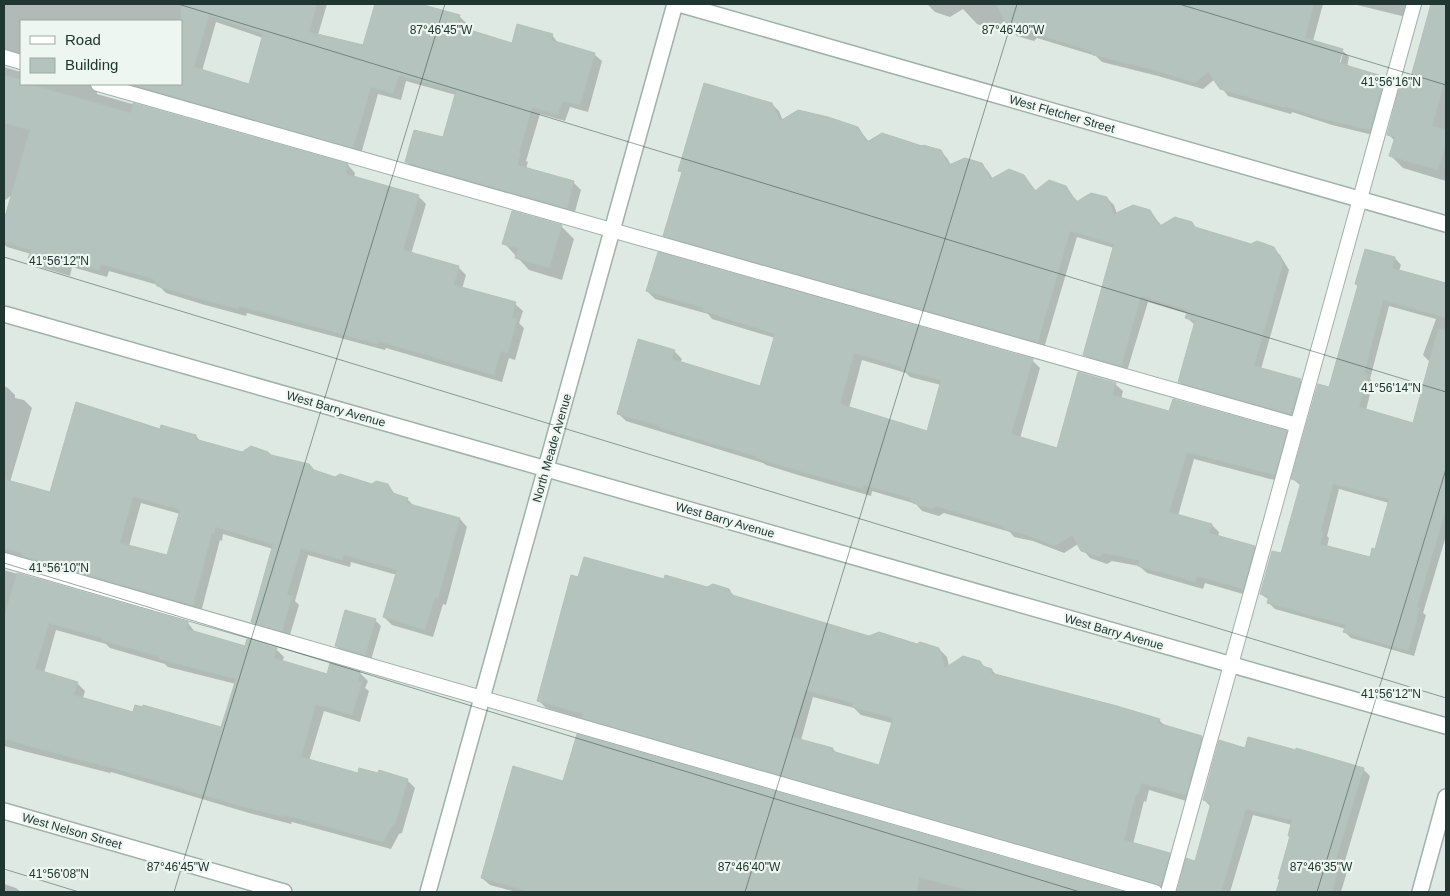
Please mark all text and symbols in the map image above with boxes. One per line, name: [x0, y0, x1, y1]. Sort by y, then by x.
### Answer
legend: [20, 20, 182, 85]
text: 87°46'45"W: [410, 23, 473, 37]
text: 87°46'40"W: [982, 23, 1045, 37]
text: Road: [65, 31, 101, 48]
text: Building: [65, 56, 118, 73]
text: 41°56'16"N: [1361, 75, 1421, 89]
street label: West Fletcher Street: [1008, 92, 1117, 136]
text: 41°56'12"N: [29, 254, 89, 268]
text: 41°56'14"N: [1361, 381, 1421, 395]
street label: West Barry Avenue: [285, 388, 387, 430]
street label: North Meade Avenue: [530, 392, 574, 504]
street label: West Barry Avenue: [674, 499, 776, 541]
text: 41°56'10"N: [29, 561, 89, 575]
street label: West Barry Avenue: [1063, 611, 1165, 653]
text: 41°56'12"N: [1361, 687, 1421, 701]
street label: West Nelson Street: [20, 810, 124, 852]
text: 87°46'45"W: [147, 860, 210, 874]
text: 87°46'40"W: [718, 860, 781, 874]
text: 87°46'35"W: [1290, 860, 1353, 874]
text: 41°56'08"N: [29, 867, 89, 881]

